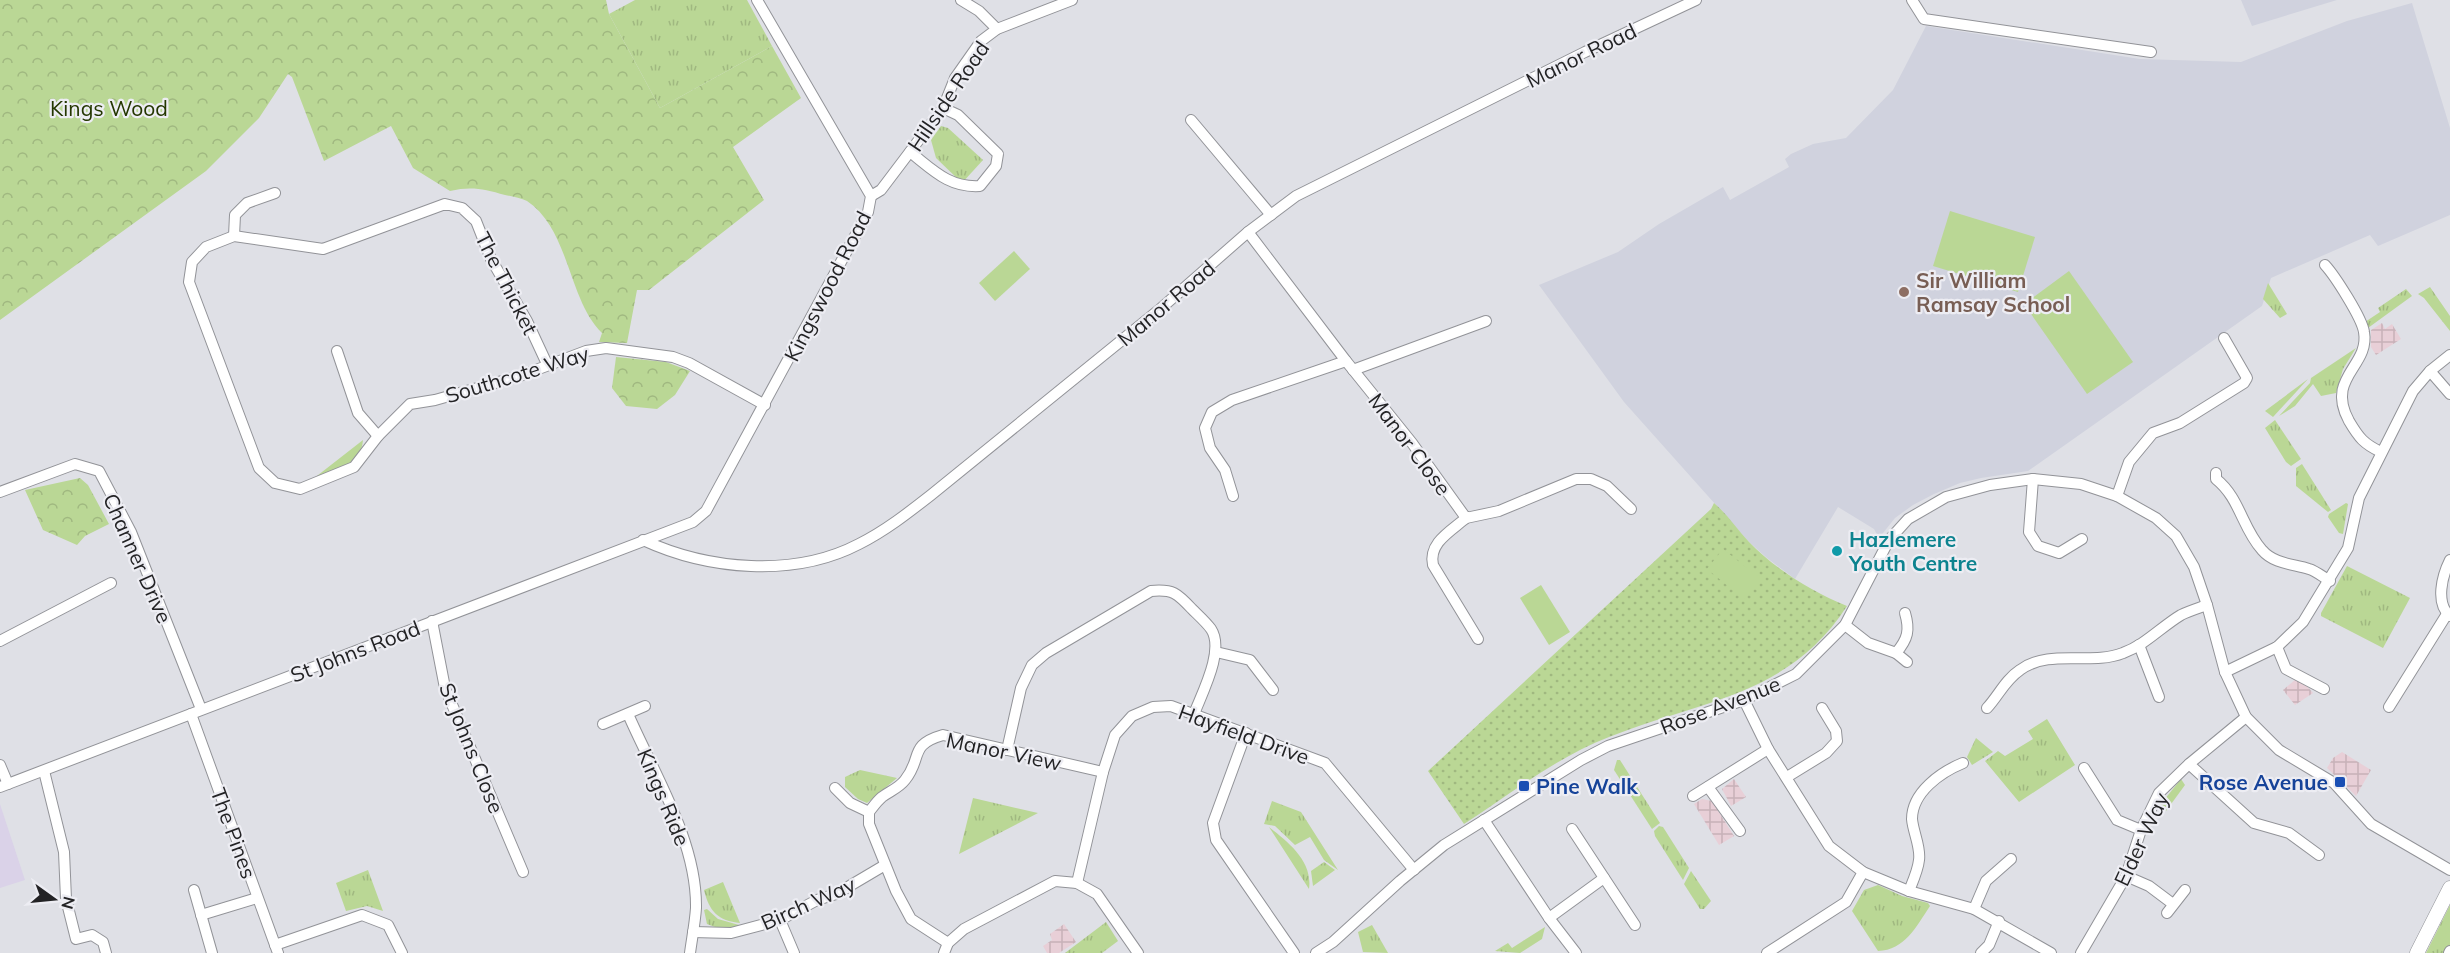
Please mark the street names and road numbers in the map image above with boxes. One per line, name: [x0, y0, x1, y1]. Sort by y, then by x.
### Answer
street label: Manor Road: [1522, 17, 1640, 93]
street label: Hillside Road: [902, 36, 994, 156]
street label: Kingswood Road: [778, 207, 876, 365]
street label: The Thicket: [470, 227, 544, 339]
street label: Manor Road: [1112, 255, 1220, 351]
street label: Southcote Way: [442, 340, 592, 408]
street label: Manor Close: [1363, 388, 1457, 500]
street label: Channer Drive: [98, 489, 178, 627]
street label: St Johns Road: [286, 614, 424, 688]
street label: Rose Avenue: [1656, 670, 1784, 740]
street label: St Johns Close: [434, 679, 510, 817]
street label: Hayfield Drive: [1175, 698, 1313, 770]
street label: Manor View: [944, 726, 1064, 776]
street label: Kings Ride: [632, 745, 696, 849]
street label: The Pines: [206, 784, 262, 882]
street label: Elder Way: [2108, 788, 2174, 890]
street label: Birch Way: [757, 871, 859, 935]

